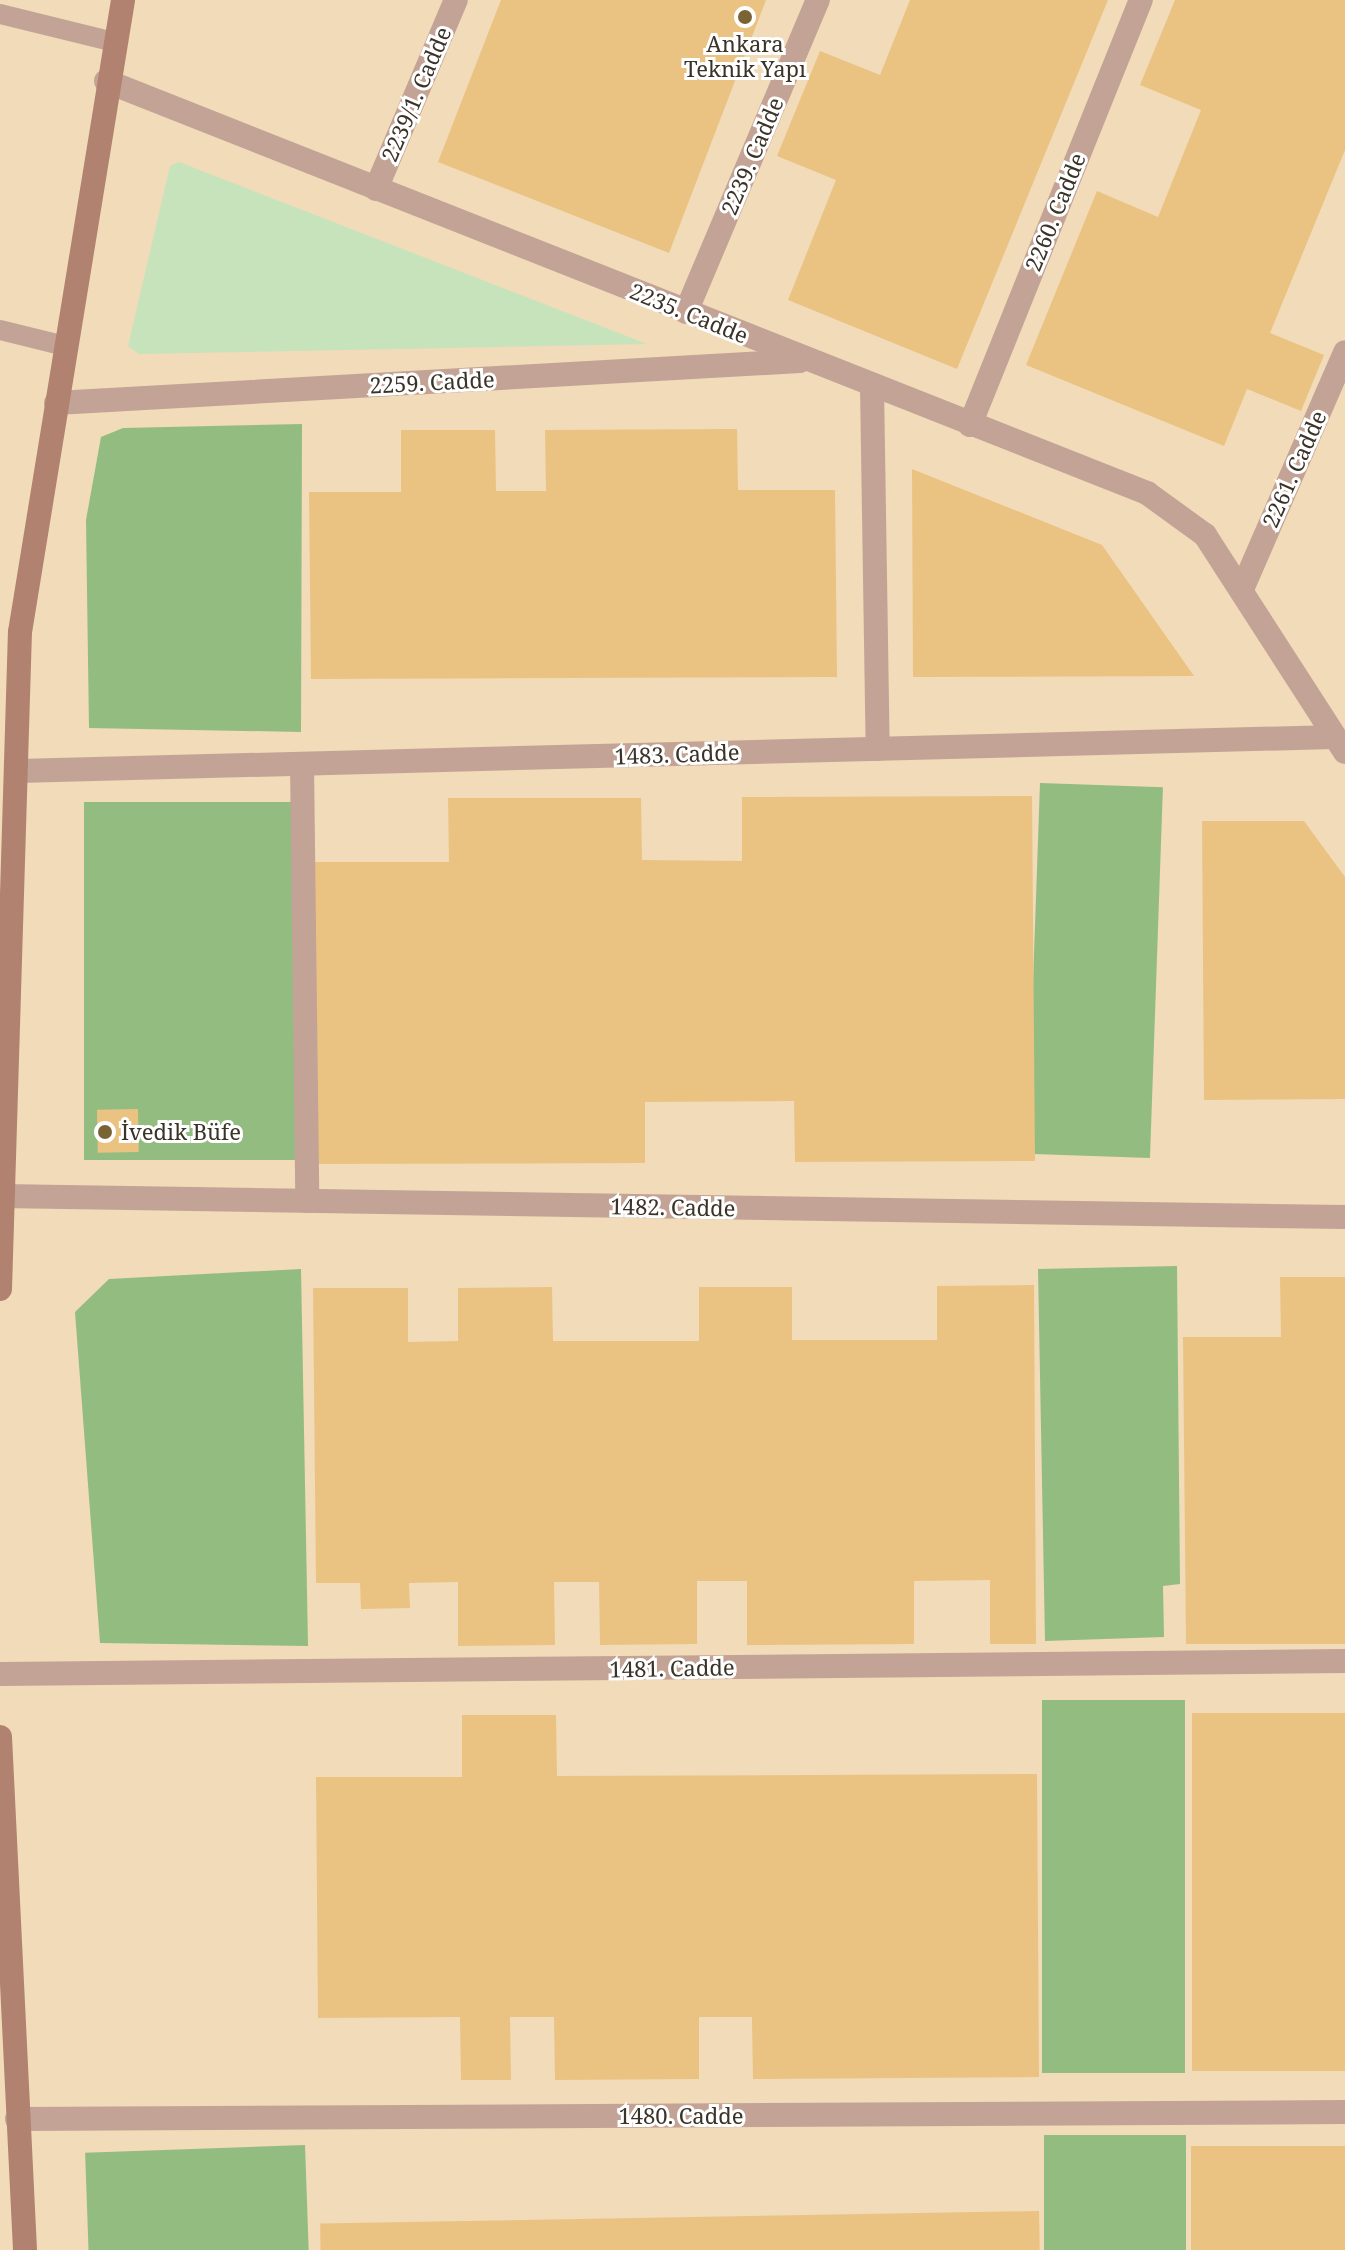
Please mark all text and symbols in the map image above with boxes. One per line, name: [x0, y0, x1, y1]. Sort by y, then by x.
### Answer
marker: Ankara Teknik Yapı: [736, 8, 754, 26]
street label: 2239/1. Cadde: [376, 23, 456, 165]
place label: Ankara Teknik Yapı: [684, 30, 806, 82]
street label: 2239. Cadde: [715, 93, 789, 219]
street label: 2260. Cadde: [1019, 149, 1091, 275]
street label: 2235. Cadde: [626, 277, 752, 349]
street label: 2259. Cadde: [369, 366, 495, 398]
street label: 2261. Cadde: [1257, 406, 1331, 532]
street label: 1483. Cadde: [614, 739, 740, 769]
place label: İvedik Büfe: [121, 1119, 241, 1145]
marker: İvedik Büfe: [96, 1123, 114, 1141]
street label: 1482. Cadde: [610, 1193, 736, 1221]
street label: 1481. Cadde: [609, 1654, 735, 1682]
street label: 1480. Cadde: [618, 2103, 744, 2129]

